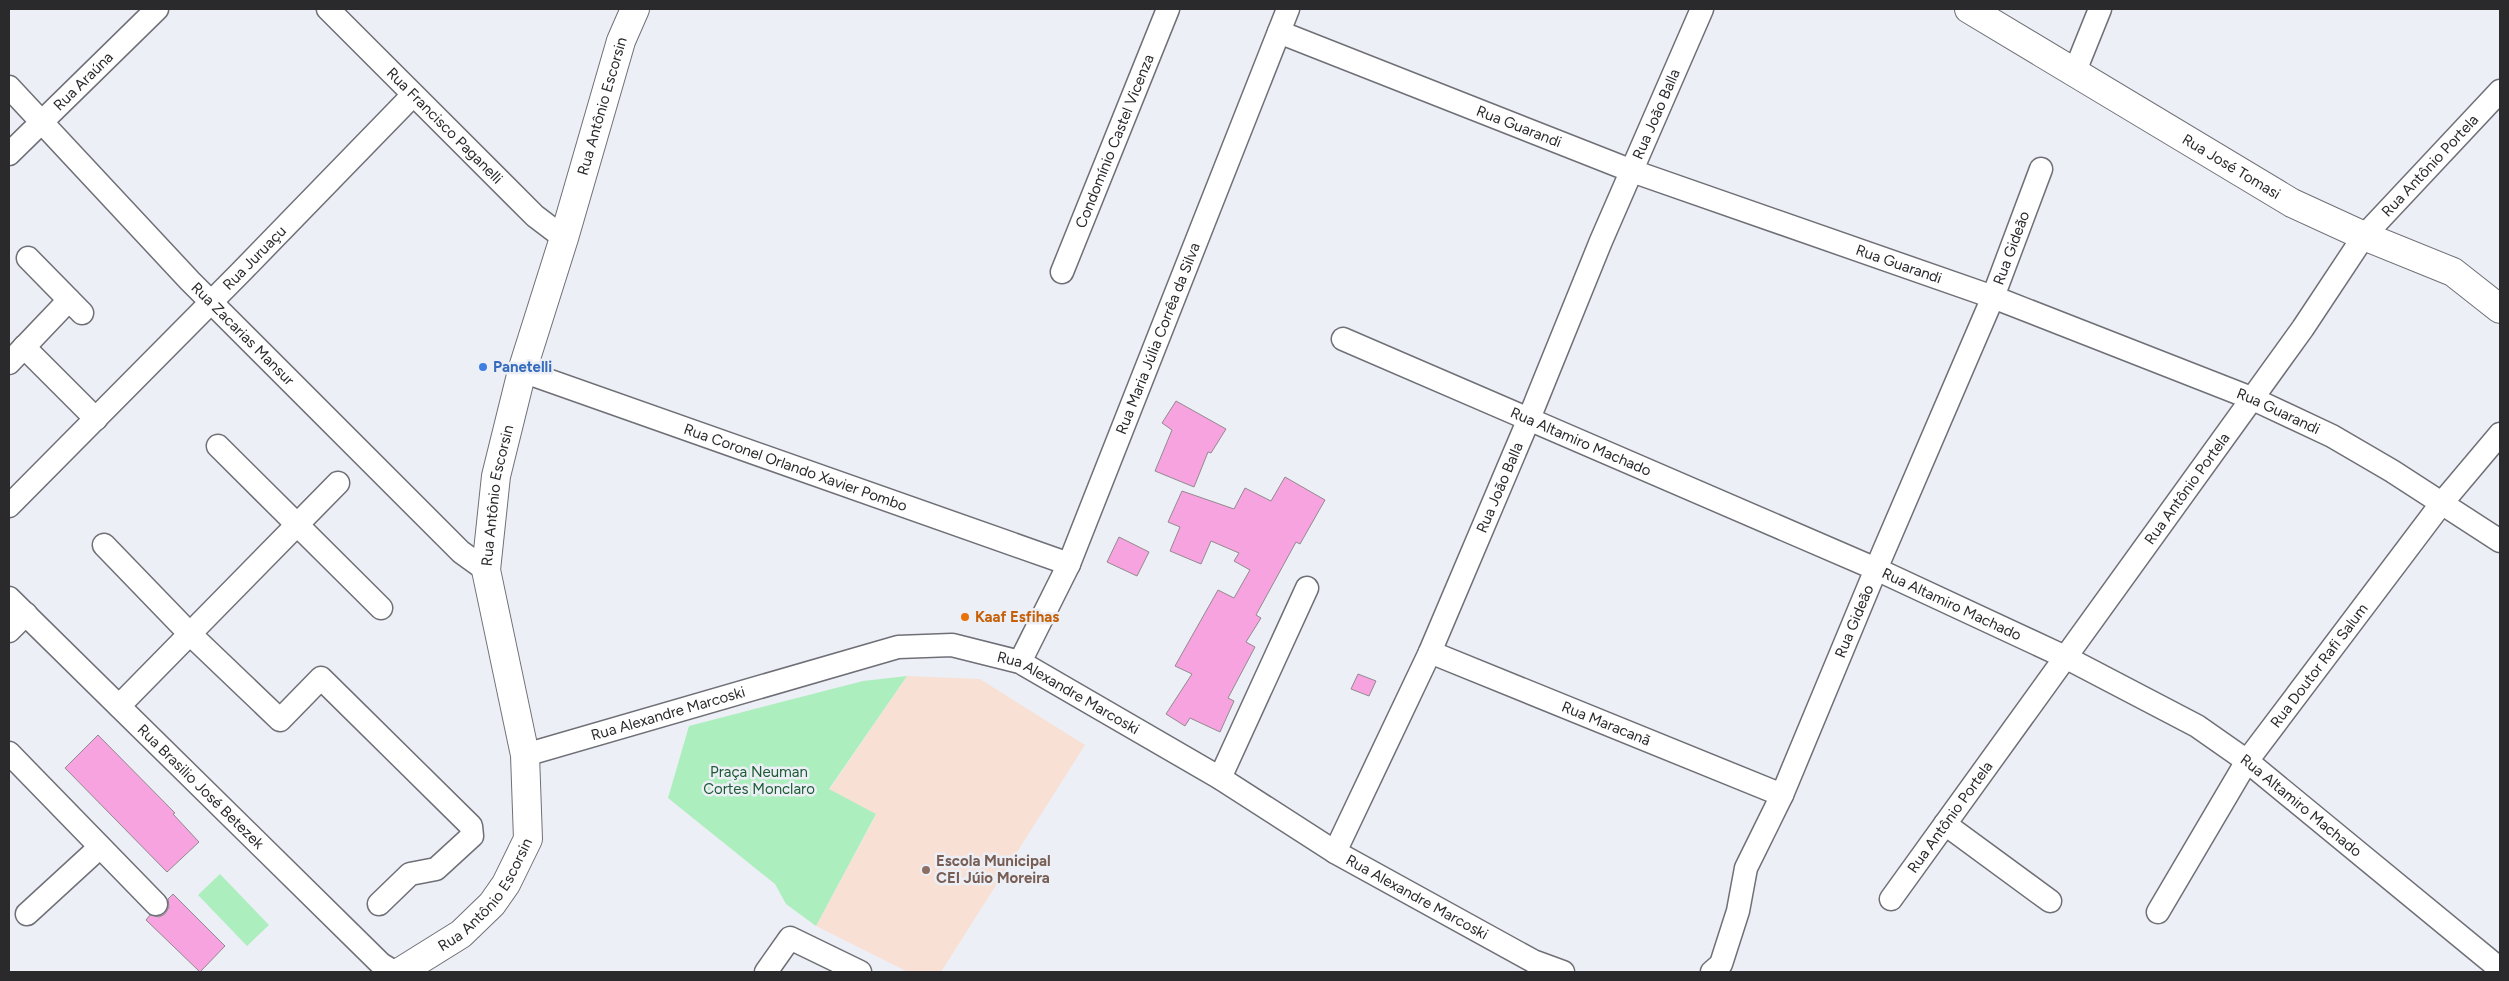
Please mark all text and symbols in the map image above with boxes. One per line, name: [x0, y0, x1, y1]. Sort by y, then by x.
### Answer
street label: Rua Antônio Escorsin: [574, 35, 631, 177]
street label: Rua Araúna: [50, 48, 117, 114]
street label: Condomínio Castel Vicenza: [1072, 52, 1158, 231]
street label: Rua Francisco Paganelli: [383, 64, 506, 187]
street label: Rua João Balla: [1629, 66, 1684, 162]
street label: Rua Guarandi: [1474, 102, 1564, 151]
street label: Rua Antônio Portela: [2378, 111, 2482, 220]
street label: Rua José Tomasi: [2179, 130, 2284, 203]
street label: Rua Gideão: [1989, 208, 2033, 287]
street label: Rua Juruaçu: [219, 222, 290, 294]
street label: Rua Maria Júlia Corrêa da Silva: [1112, 240, 1204, 437]
street label: Rua Guarandi: [1853, 241, 1944, 287]
street label: Rua Zacarias Mansur: [188, 279, 298, 389]
place label: Panetelli: [493, 358, 552, 376]
marker: Panetelli: [477, 361, 489, 373]
street label: Rua Guarandi: [2234, 384, 2323, 438]
street label: Rua Altamiro Machado: [1508, 403, 1654, 480]
street label: Rua Coronel Orlando Xavier Pombo: [681, 420, 910, 515]
street label: Rua Antônio Escorsin: [477, 423, 517, 567]
street label: Rua Antônio Portela: [2141, 429, 2233, 548]
street label: Rua João Balla: [1473, 440, 1527, 536]
street label: Rua Altamiro Machado: [1879, 564, 2025, 645]
street label: Rua Gideão: [1831, 582, 1878, 660]
street label: Rua Doutor Rafi Salum: [2267, 600, 2372, 731]
place label: Kaaf Esfihas: [975, 608, 1059, 626]
marker: Kaaf Esfihas: [959, 611, 971, 623]
street label: Rua Alexandre Marcoski: [995, 648, 1142, 738]
street label: Rua Alexandre Marcoski: [589, 683, 747, 744]
street label: Rua Maracanã: [1559, 697, 1653, 750]
street label: Rua Brasilio José Betezek: [134, 721, 268, 853]
street label: Rua Altamiro Machado: [2237, 750, 2366, 861]
street label: Rua Antônio Portela: [1904, 758, 1996, 876]
park label: Praça Neuman Cortes Monclaro: [703, 763, 815, 798]
street label: Rua Antônio Escorsin: [435, 835, 536, 955]
street label: Rua Alexandre Marcoski: [1343, 851, 1491, 944]
place label: Escola Municipal CEI Júio Moreira: [936, 852, 1051, 887]
marker: Escola Municipal CEI Júio Moreira: [920, 864, 932, 876]

